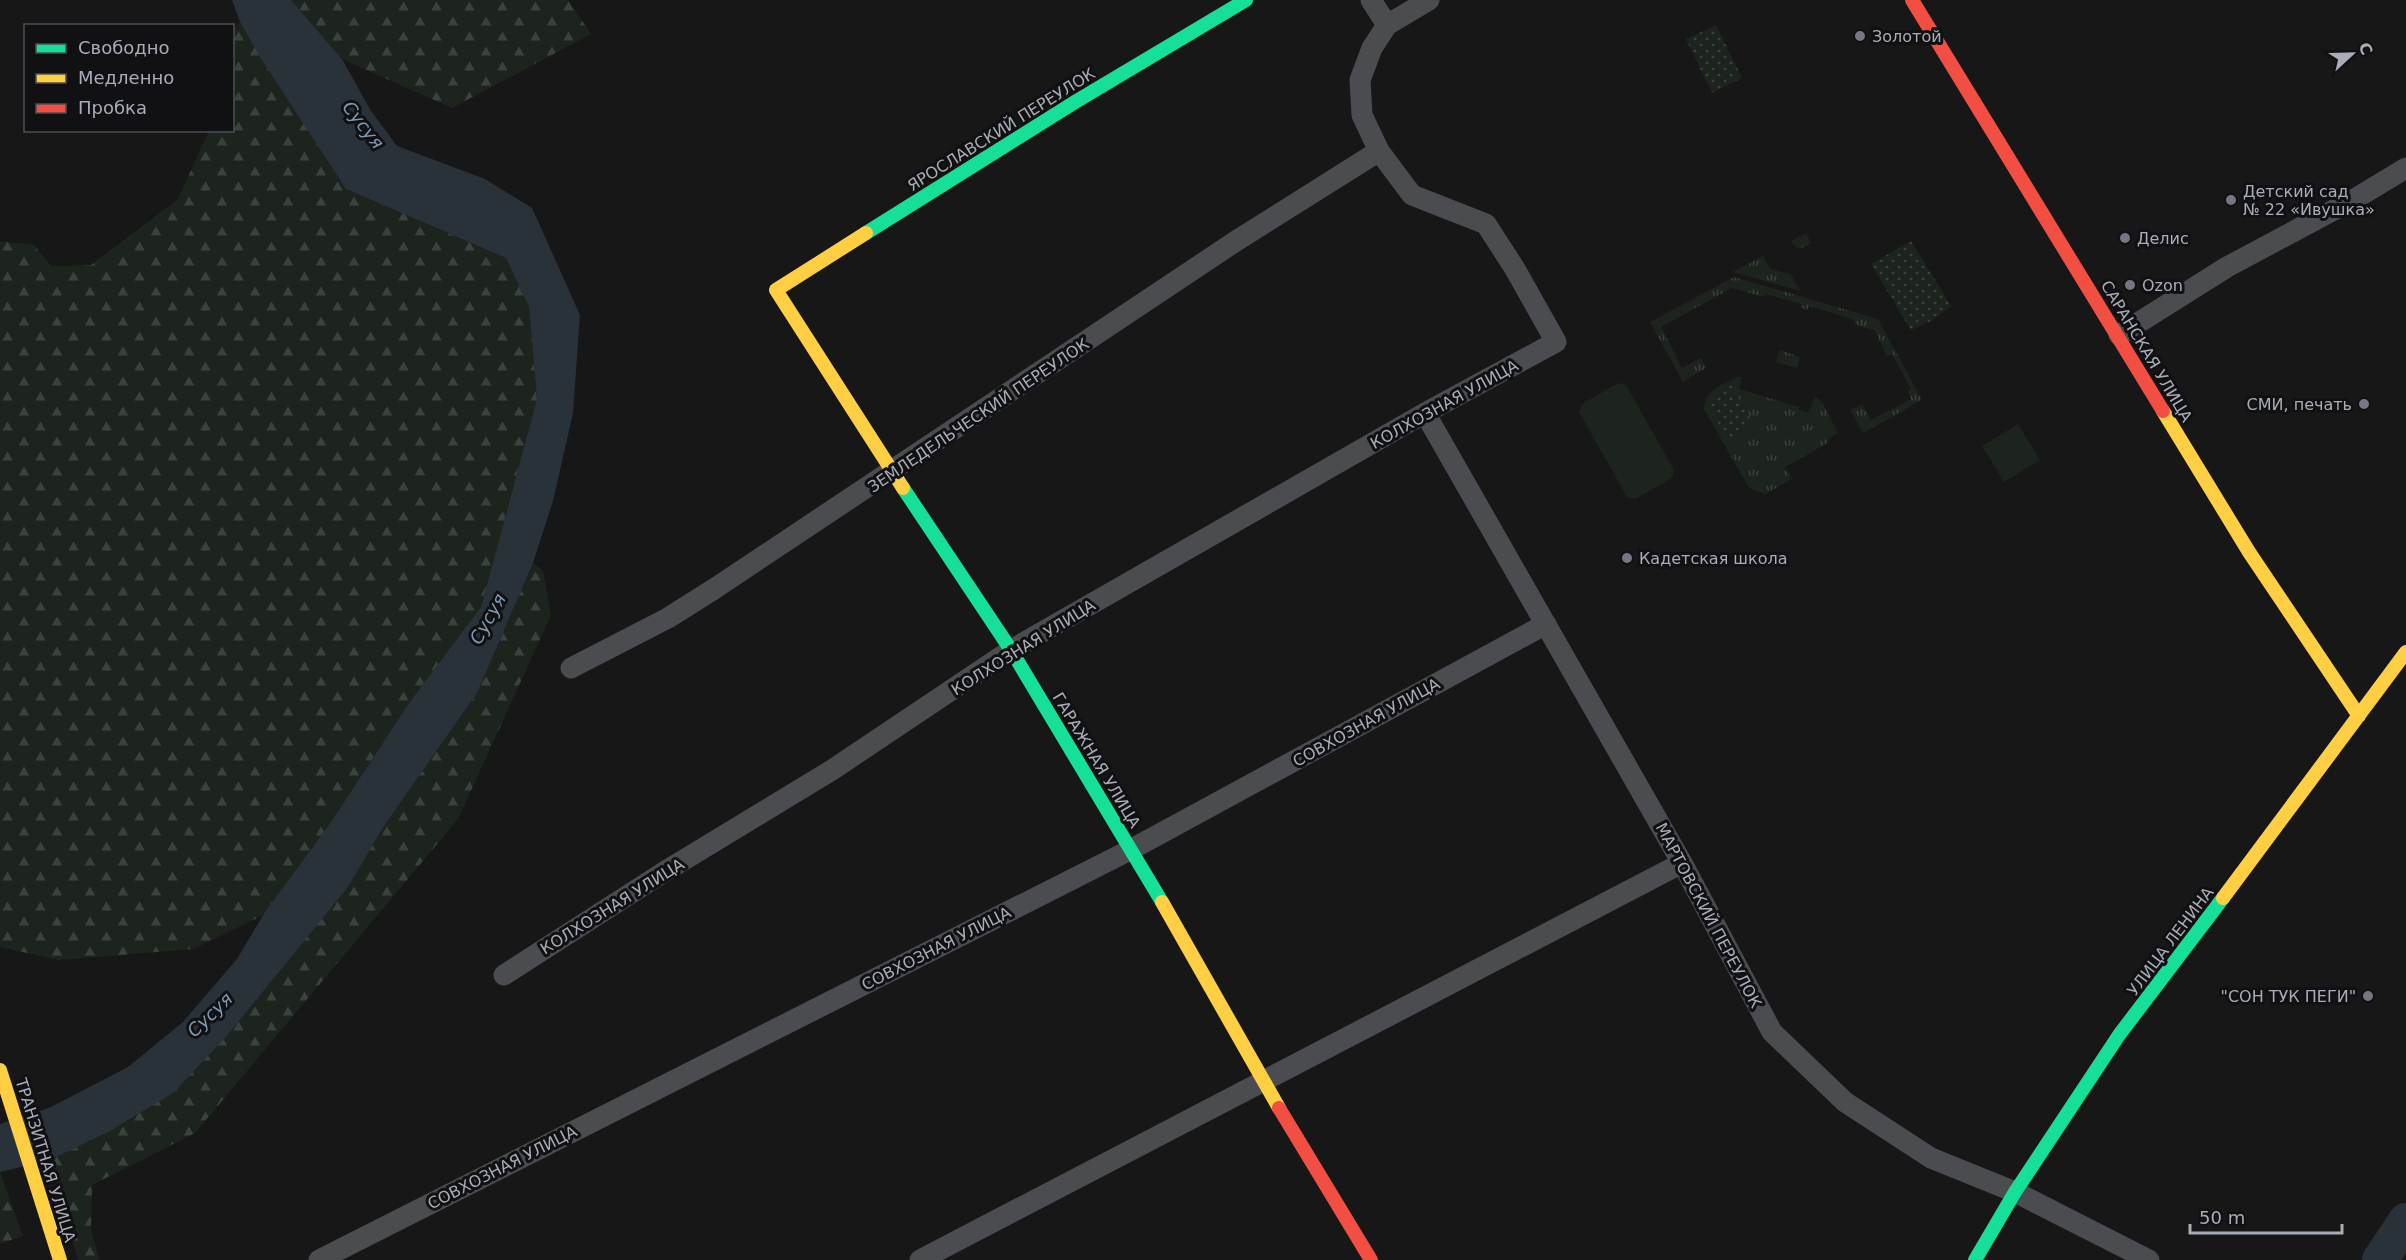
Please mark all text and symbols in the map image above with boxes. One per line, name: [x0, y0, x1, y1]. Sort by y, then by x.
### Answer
legend: [24, 24, 234, 132]
north arrow: [2322, 24, 2382, 84]
place label: Золотой: [1872, 27, 1942, 46]
marker: Золотой: [1853, 29, 1867, 43]
text: Свободно: [78, 37, 170, 58]
text: С: [2354, 40, 2376, 58]
street label: ЯРОСЛАВСКИЙ ПЕРЕУЛОК: [904, 63, 1099, 195]
text: Медленно: [78, 67, 174, 88]
text: Пробка: [78, 97, 147, 118]
water label: Сусуя: [338, 97, 389, 153]
place label: Детский сад № 22 «Ивушка»: [2243, 182, 2375, 219]
marker: Детский сад № 22 «Ивушка»: [2224, 193, 2238, 207]
place label: Делис: [2137, 229, 2189, 248]
marker: Делис: [2118, 231, 2132, 245]
place label: Ozon: [2142, 276, 2183, 295]
street label: САРАНСКАЯ УЛИЦА: [2097, 277, 2196, 425]
marker: Ozon: [2123, 278, 2137, 292]
street label: ЗЕМЛЕДЕЛЬЧЕСКИЙ ПЕРЕУЛОК: [864, 334, 1093, 497]
street label: КОЛХОЗНАЯ УЛИЦА: [1367, 356, 1522, 453]
place label: СМИ, печать: [2247, 395, 2352, 414]
marker: СМИ, печать: [2357, 397, 2371, 411]
place label: Кадетская школа: [1639, 549, 1788, 568]
marker: Кадетская школа: [1620, 551, 1634, 565]
water label: Сусуя: [465, 590, 510, 648]
street label: КОЛХОЗНАЯ УЛИЦА: [948, 595, 1099, 699]
street label: СОВХОЗНАЯ УЛИЦА: [1290, 674, 1443, 771]
street label: ГАРАЖНАЯ УЛИЦА: [1049, 689, 1145, 832]
street label: МАРТОВСКИЙ ПЕРЕУЛОК: [1652, 819, 1766, 1012]
street label: КОЛХОЗНАЯ УЛИЦА: [537, 854, 688, 958]
street label: УЛИЦА ЛЕНИНА: [2123, 883, 2218, 999]
street label: СОВХОЗНАЯ УЛИЦА: [858, 903, 1014, 994]
place label: "СОН ТУК ПЕГИ": [2221, 987, 2356, 1006]
water label: Сусуя: [183, 988, 237, 1041]
marker: "СОН ТУК ПЕГИ": [2361, 989, 2375, 1003]
street label: ТРАНЗИТНАЯ УЛИЦА: [11, 1075, 80, 1245]
street label: СОВХОЗНАЯ УЛИЦА: [424, 1122, 580, 1213]
scale bar: [2190, 1197, 2342, 1235]
text: 50 m: [2199, 1207, 2245, 1228]

